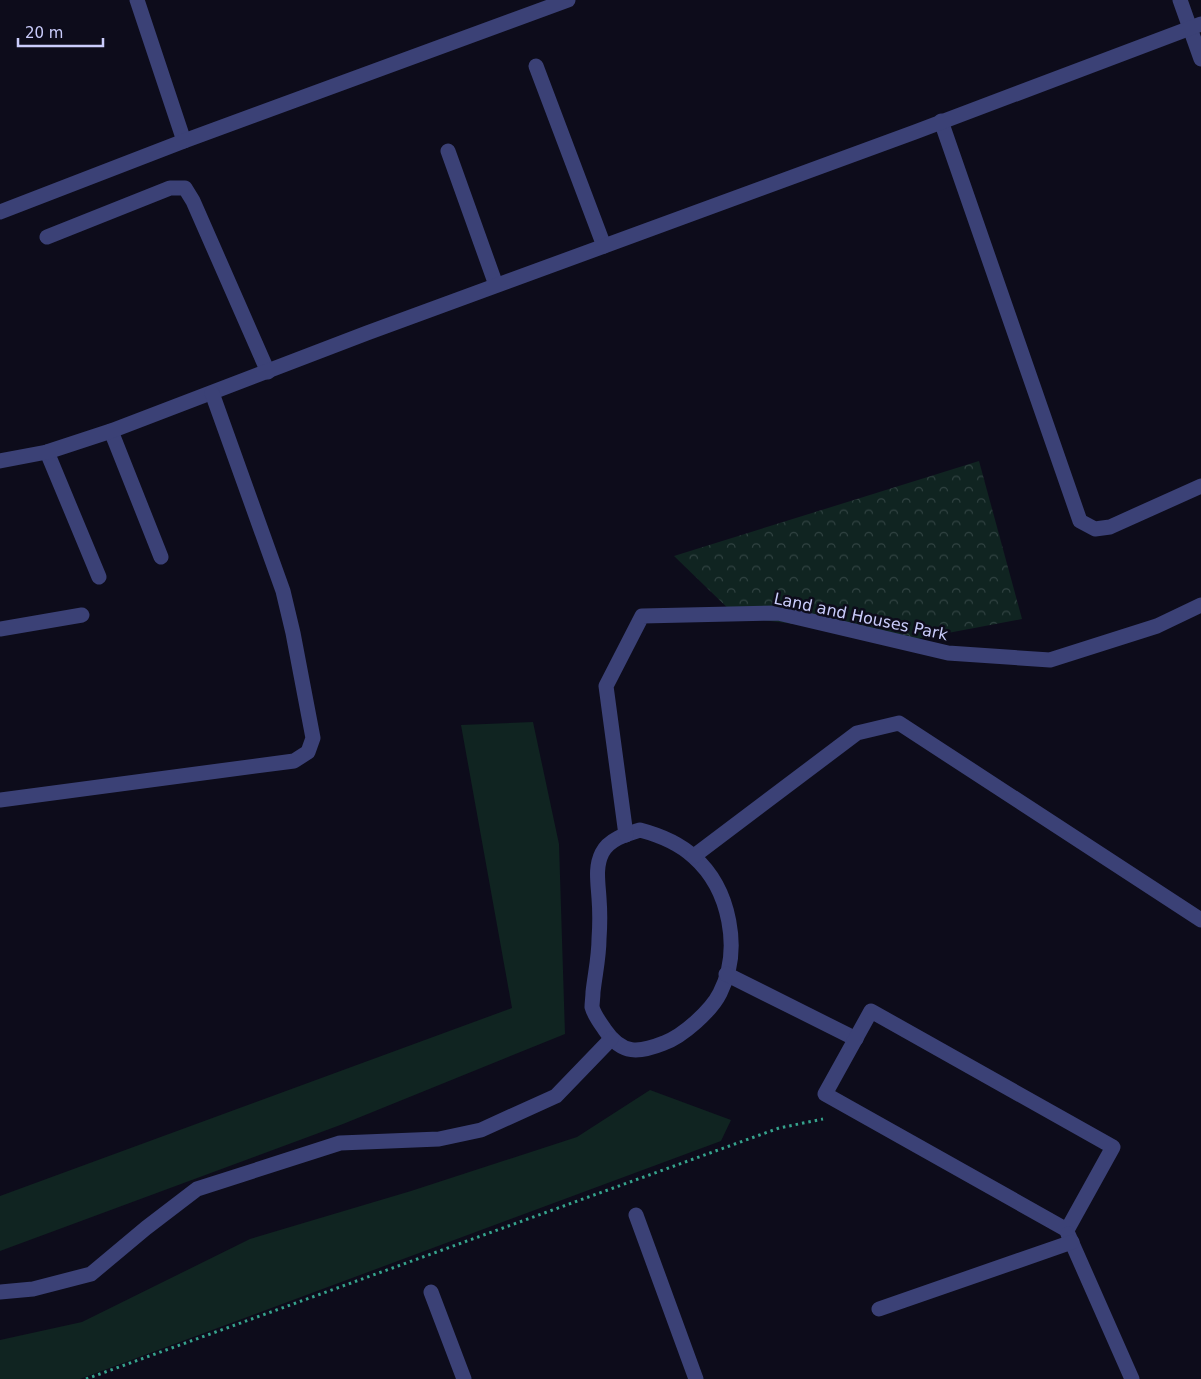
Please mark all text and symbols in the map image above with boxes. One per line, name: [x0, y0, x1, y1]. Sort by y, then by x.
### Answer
scale bar: [18, 15, 102, 47]
text: 20 m: [25, 24, 63, 42]
street label: Land and Houses Park: [772, 589, 950, 644]

